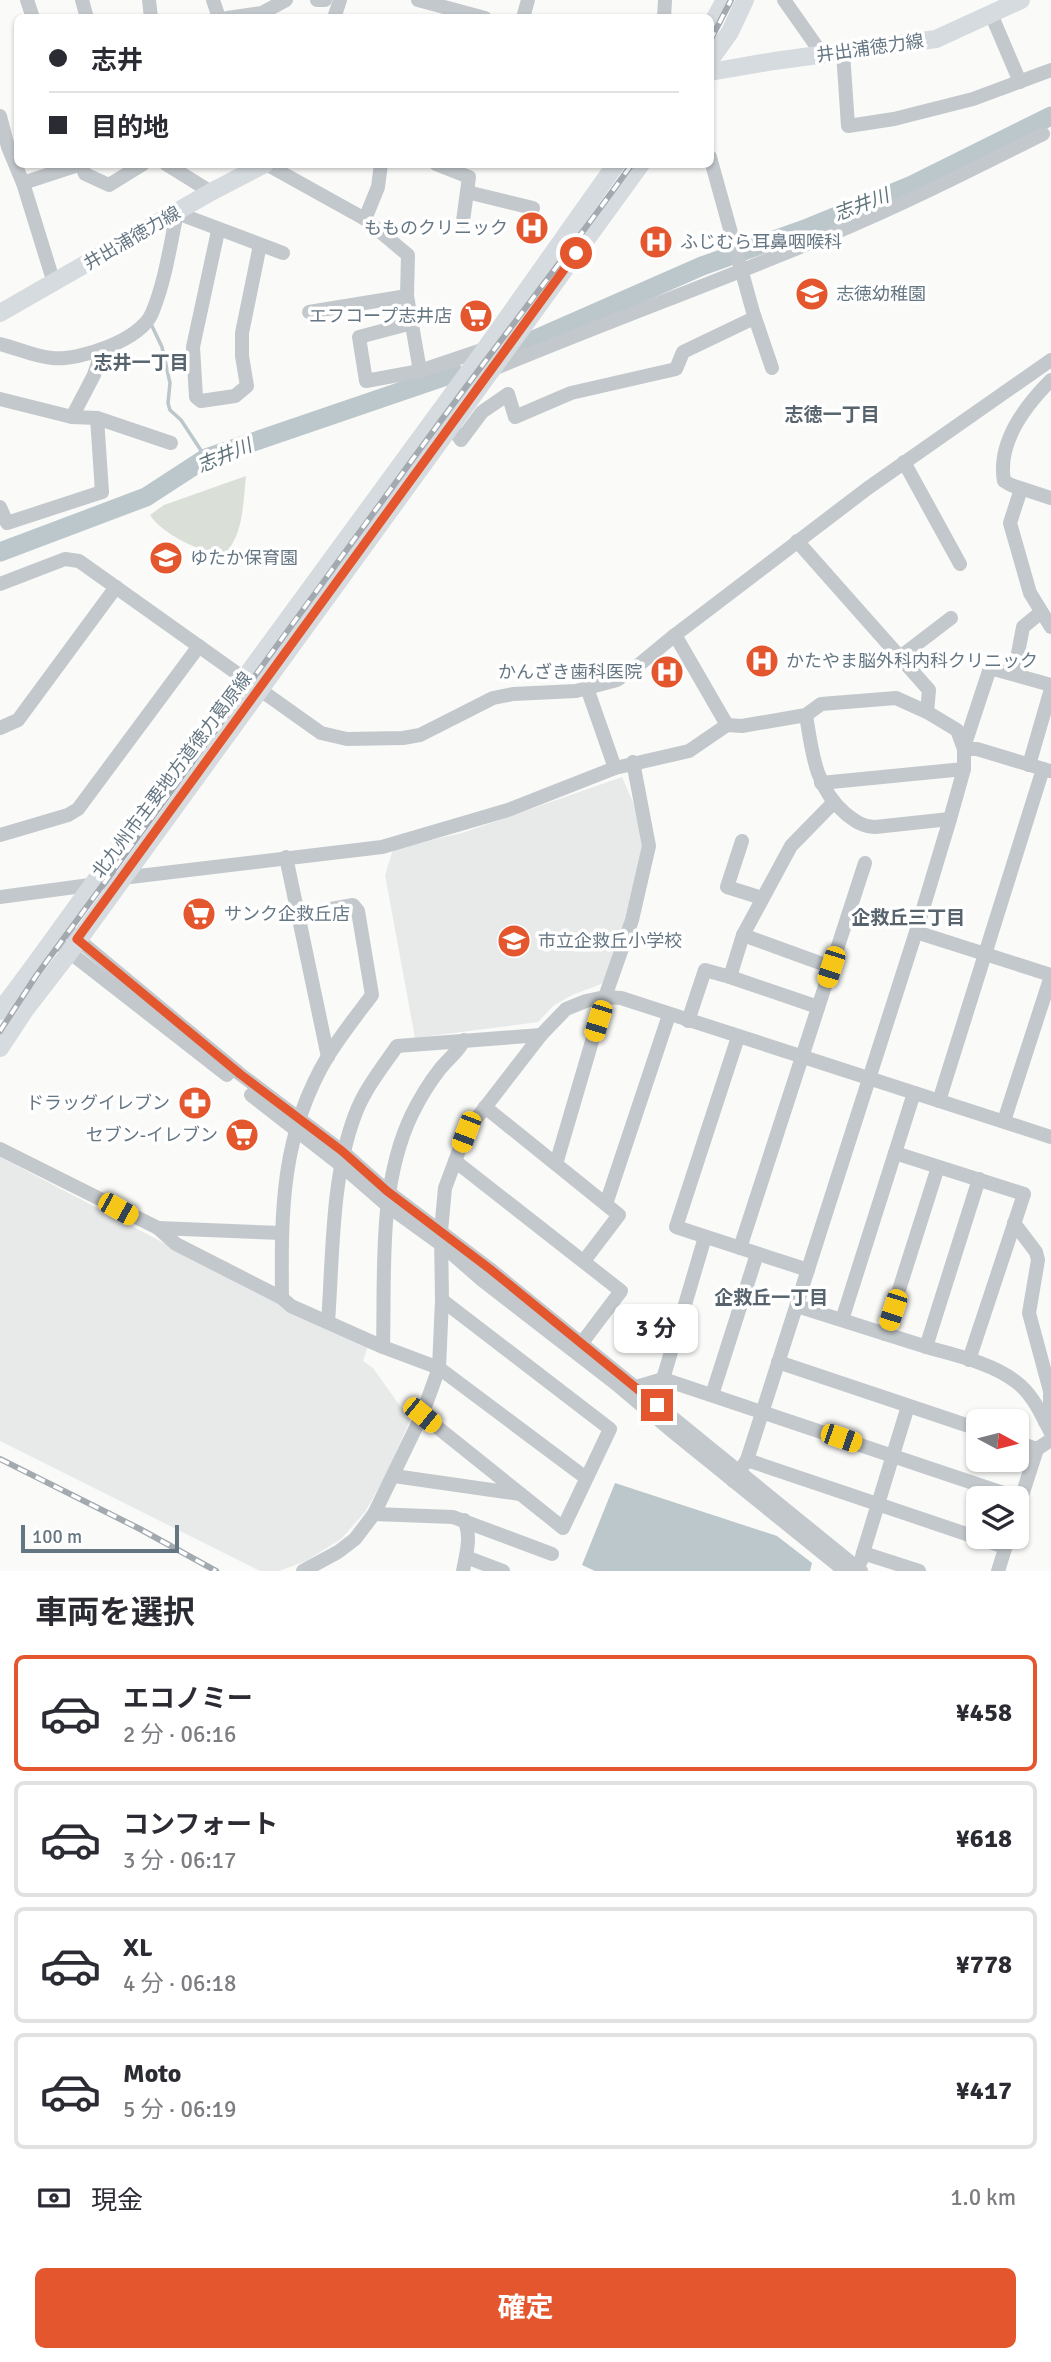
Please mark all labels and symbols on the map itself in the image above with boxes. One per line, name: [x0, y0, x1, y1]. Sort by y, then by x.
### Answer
street label: 井出浦徳力線: [815, 30, 925, 66]
water label: 志井川: [830, 183, 894, 226]
street label: 井出浦徳力線: [80, 201, 184, 275]
hospital icon: もものクリニック: [513, 209, 551, 247]
place label: もものクリニック: [364, 217, 508, 239]
hospital icon: ふじむら耳鼻咽喉科: [637, 223, 675, 261]
place label: ふじむら耳鼻咽喉科: [680, 231, 842, 253]
route start: [560, 237, 592, 269]
school or university icon: 志徳幼稚園: [793, 275, 831, 313]
place label: 志徳幼稚園: [836, 283, 926, 305]
supermarket icon: エフコープ志井店: [457, 297, 495, 335]
place label: エフコープ志井店: [309, 305, 452, 327]
district label: 志井一丁目: [93, 351, 189, 375]
district label: 志徳一丁目: [784, 403, 880, 427]
water label: 志井川: [193, 433, 257, 478]
school or university icon: ゆたか保育園: [147, 539, 185, 577]
place label: ゆたか保育園: [190, 547, 298, 569]
hospital icon: かたやま脳外科内科クリニック: [743, 642, 781, 680]
place label: かたやま脳外科内科クリニック: [786, 650, 1038, 672]
hospital icon: かんざき歯科医院: [648, 653, 686, 691]
place label: かんざき歯科医院: [498, 661, 642, 683]
street label: 北九州市主要地方道徳力葛原線: [87, 668, 257, 882]
supermarket icon: サンク企救丘店: [180, 895, 218, 933]
place label: サンク企救丘店: [224, 903, 350, 925]
district label: 企救丘三丁目: [851, 906, 965, 930]
school or university icon: 市立企救丘小学校: [495, 922, 533, 960]
place label: 市立企救丘小学校: [538, 930, 682, 952]
car: [815, 944, 848, 990]
car: [582, 998, 615, 1044]
pharmacy icon: ドラッグイレブン: [176, 1084, 214, 1122]
place label: ドラッグイレブン: [26, 1092, 170, 1114]
car: [449, 1109, 484, 1155]
supermarket icon: セブン-イレブン: [223, 1116, 261, 1154]
place label: セブン-イレブン: [86, 1124, 218, 1146]
car: [95, 1190, 142, 1228]
district label: 企救丘一丁目: [714, 1286, 828, 1310]
car: [877, 1287, 910, 1333]
callout: 3 分: [615, 1304, 699, 1352]
route end: [641, 1389, 673, 1421]
car: [400, 1394, 445, 1436]
north arrow: [966, 1409, 1029, 1472]
car: [818, 1421, 865, 1455]
scale bar: [21, 1522, 178, 1554]

